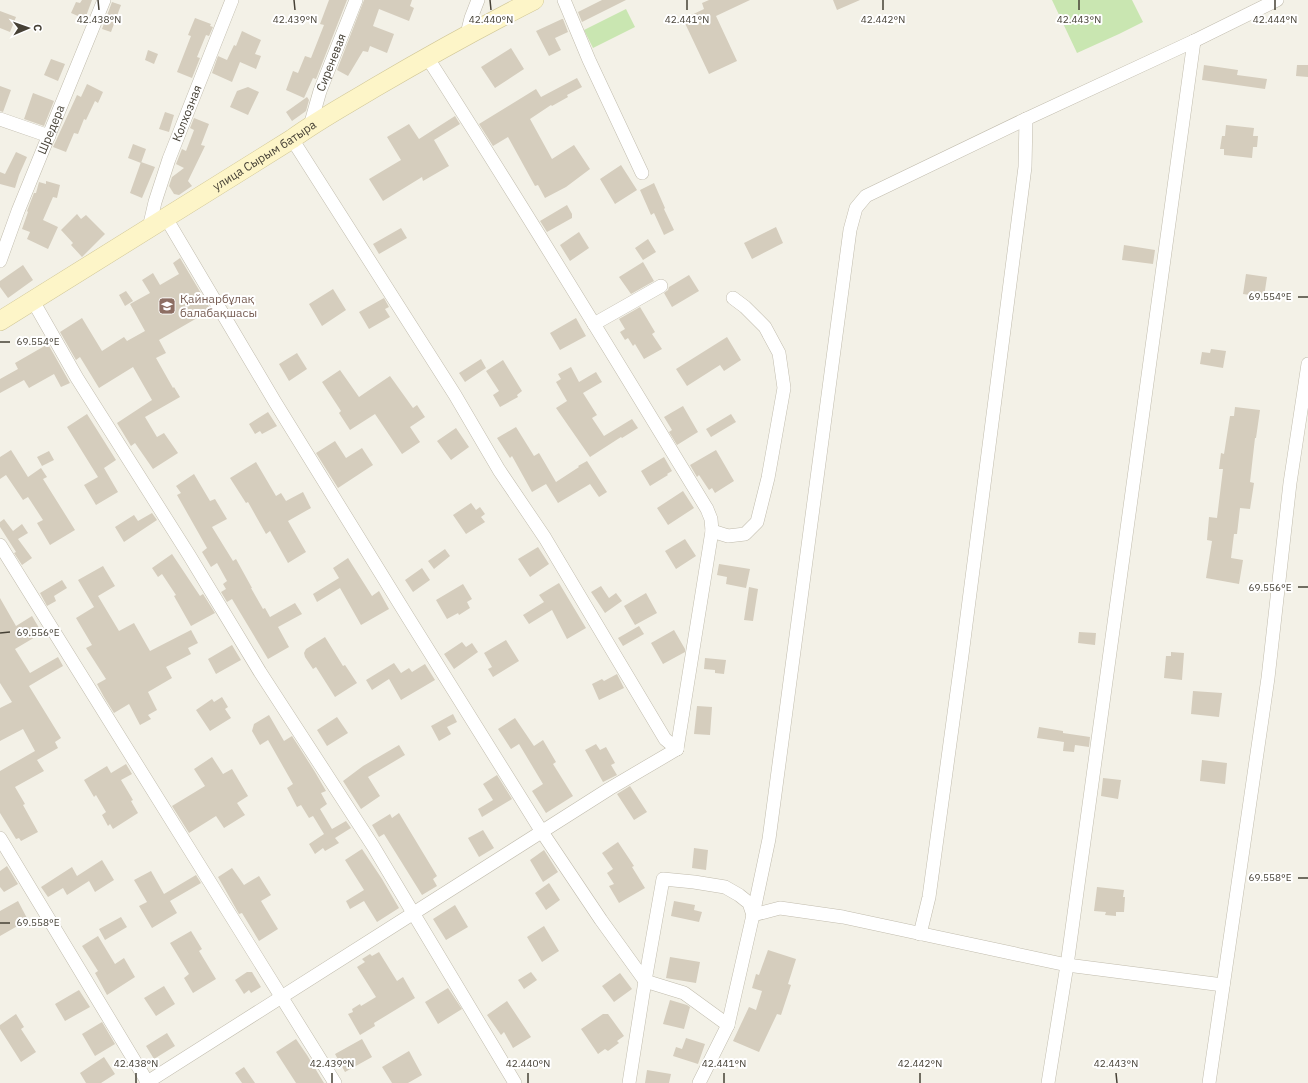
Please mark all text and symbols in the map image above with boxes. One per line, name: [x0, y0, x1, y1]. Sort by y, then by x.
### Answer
north arrow: [8, 8, 48, 48]
text: 42.438°N: [77, 13, 121, 26]
text: 42.439°N: [273, 13, 317, 26]
text: 42.440°N: [469, 13, 513, 26]
text: 42.441°N: [665, 13, 709, 26]
text: 42.442°N: [861, 13, 905, 26]
text: 42.443°N: [1057, 13, 1101, 26]
text: 42.444°N: [1253, 13, 1297, 26]
text: С: [31, 24, 45, 31]
street label: Сиреневая: [313, 31, 349, 94]
street label: Колхозная: [169, 83, 205, 144]
street label: Шредера: [34, 102, 68, 156]
street label: улица Сырым батыра: [210, 116, 319, 194]
text: 69.554°E: [1248, 290, 1292, 303]
place label: Қайнарбұлақ балабақшасы: [180, 291, 257, 320]
school or university icon: Қайнарбұлақ балабақшасы: [157, 296, 177, 316]
text: 69.554°E: [16, 335, 60, 348]
text: 69.556°E: [1248, 581, 1292, 594]
text: 69.556°E: [16, 626, 60, 639]
text: 69.558°E: [1248, 871, 1292, 884]
text: 69.558°E: [16, 916, 60, 929]
text: 42.438°N: [114, 1057, 158, 1070]
text: 42.439°N: [310, 1057, 354, 1070]
text: 42.440°N: [506, 1057, 550, 1070]
text: 42.441°N: [702, 1057, 746, 1070]
text: 42.442°N: [898, 1057, 942, 1070]
text: 42.443°N: [1094, 1057, 1138, 1070]

